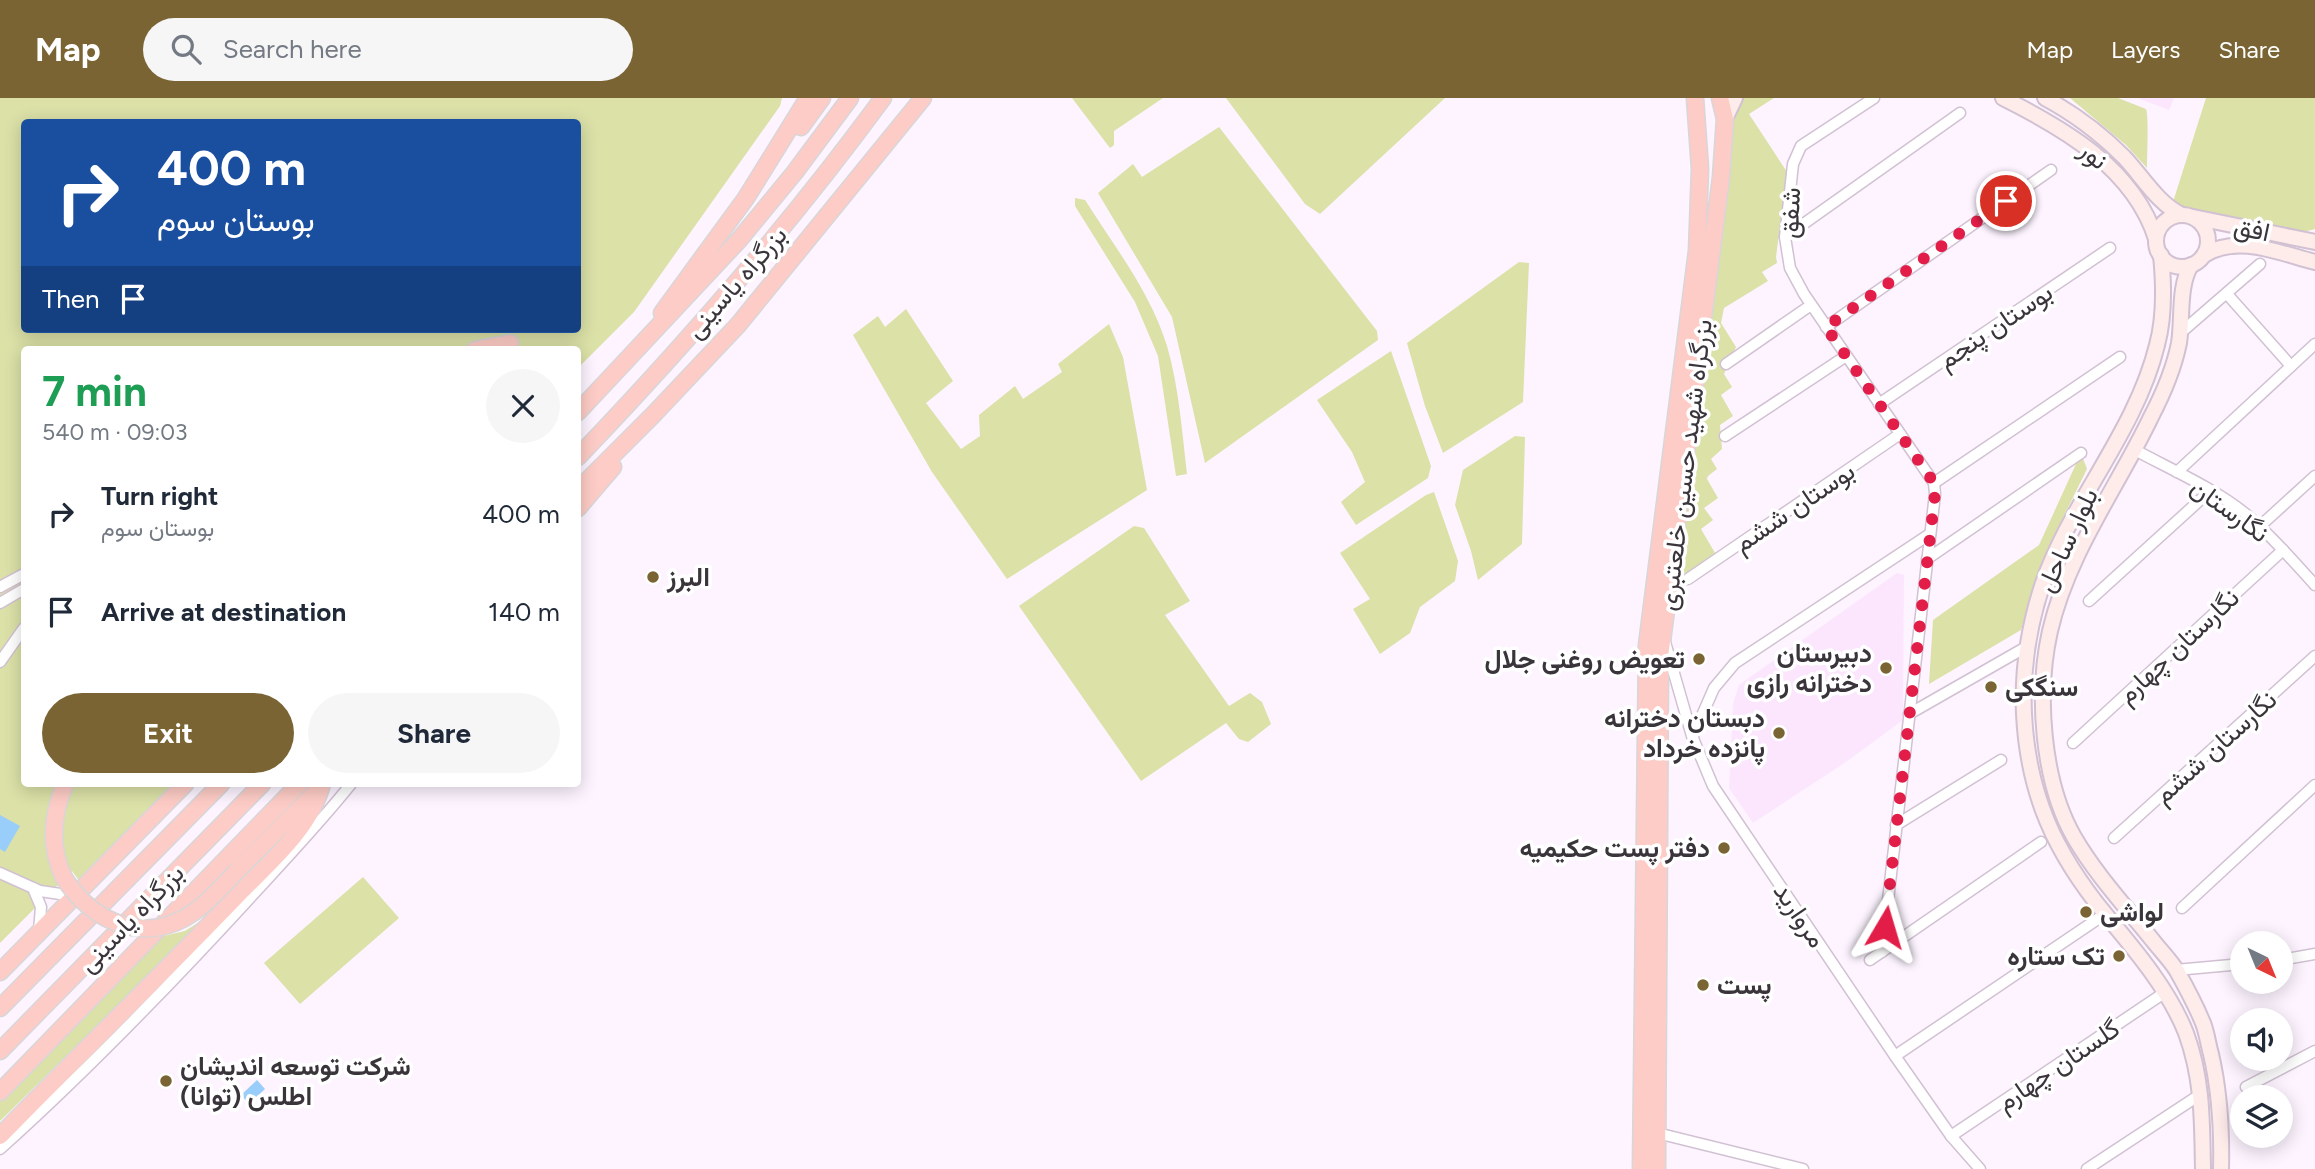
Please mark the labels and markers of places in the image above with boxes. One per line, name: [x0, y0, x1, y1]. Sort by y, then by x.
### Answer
pin: [1976, 171, 2036, 231]
place label: البرز: [666, 561, 710, 593]
marker: البرز: [645, 569, 661, 585]
place label: دبیرستان دخترانه رازی: [1747, 637, 1872, 699]
place label: تعویض روغنی جلال: [1484, 643, 1685, 675]
marker: تعویض روغنی جلال: [1691, 651, 1707, 667]
marker: دبیرستان دخترانه رازی: [1878, 660, 1894, 676]
place label: سنگکی: [2005, 671, 2078, 703]
marker: سنگکی: [1983, 679, 1999, 695]
place label: دبستان دخترانه پانزده خرداد: [1604, 702, 1765, 766]
marker: دبستان دخترانه پانزده خرداد: [1771, 725, 1787, 741]
place label: دفتر پست حکیمیه: [1520, 832, 1710, 866]
marker: دفتر پست حکیمیه: [1716, 840, 1732, 856]
place label: لواشی: [2100, 896, 2164, 928]
marker: لواشی: [2078, 904, 2094, 920]
place label: تک ستاره: [2007, 940, 2105, 972]
marker: تک ستاره: [2111, 948, 2127, 964]
place label: پست: [1717, 969, 1772, 1003]
marker: پست: [1695, 977, 1711, 993]
place label: شرکت توسعه اندیشان اطلس (توانا): [180, 1050, 411, 1112]
marker: شرکت توسعه اندیشان اطلس (توانا): [158, 1073, 174, 1089]

